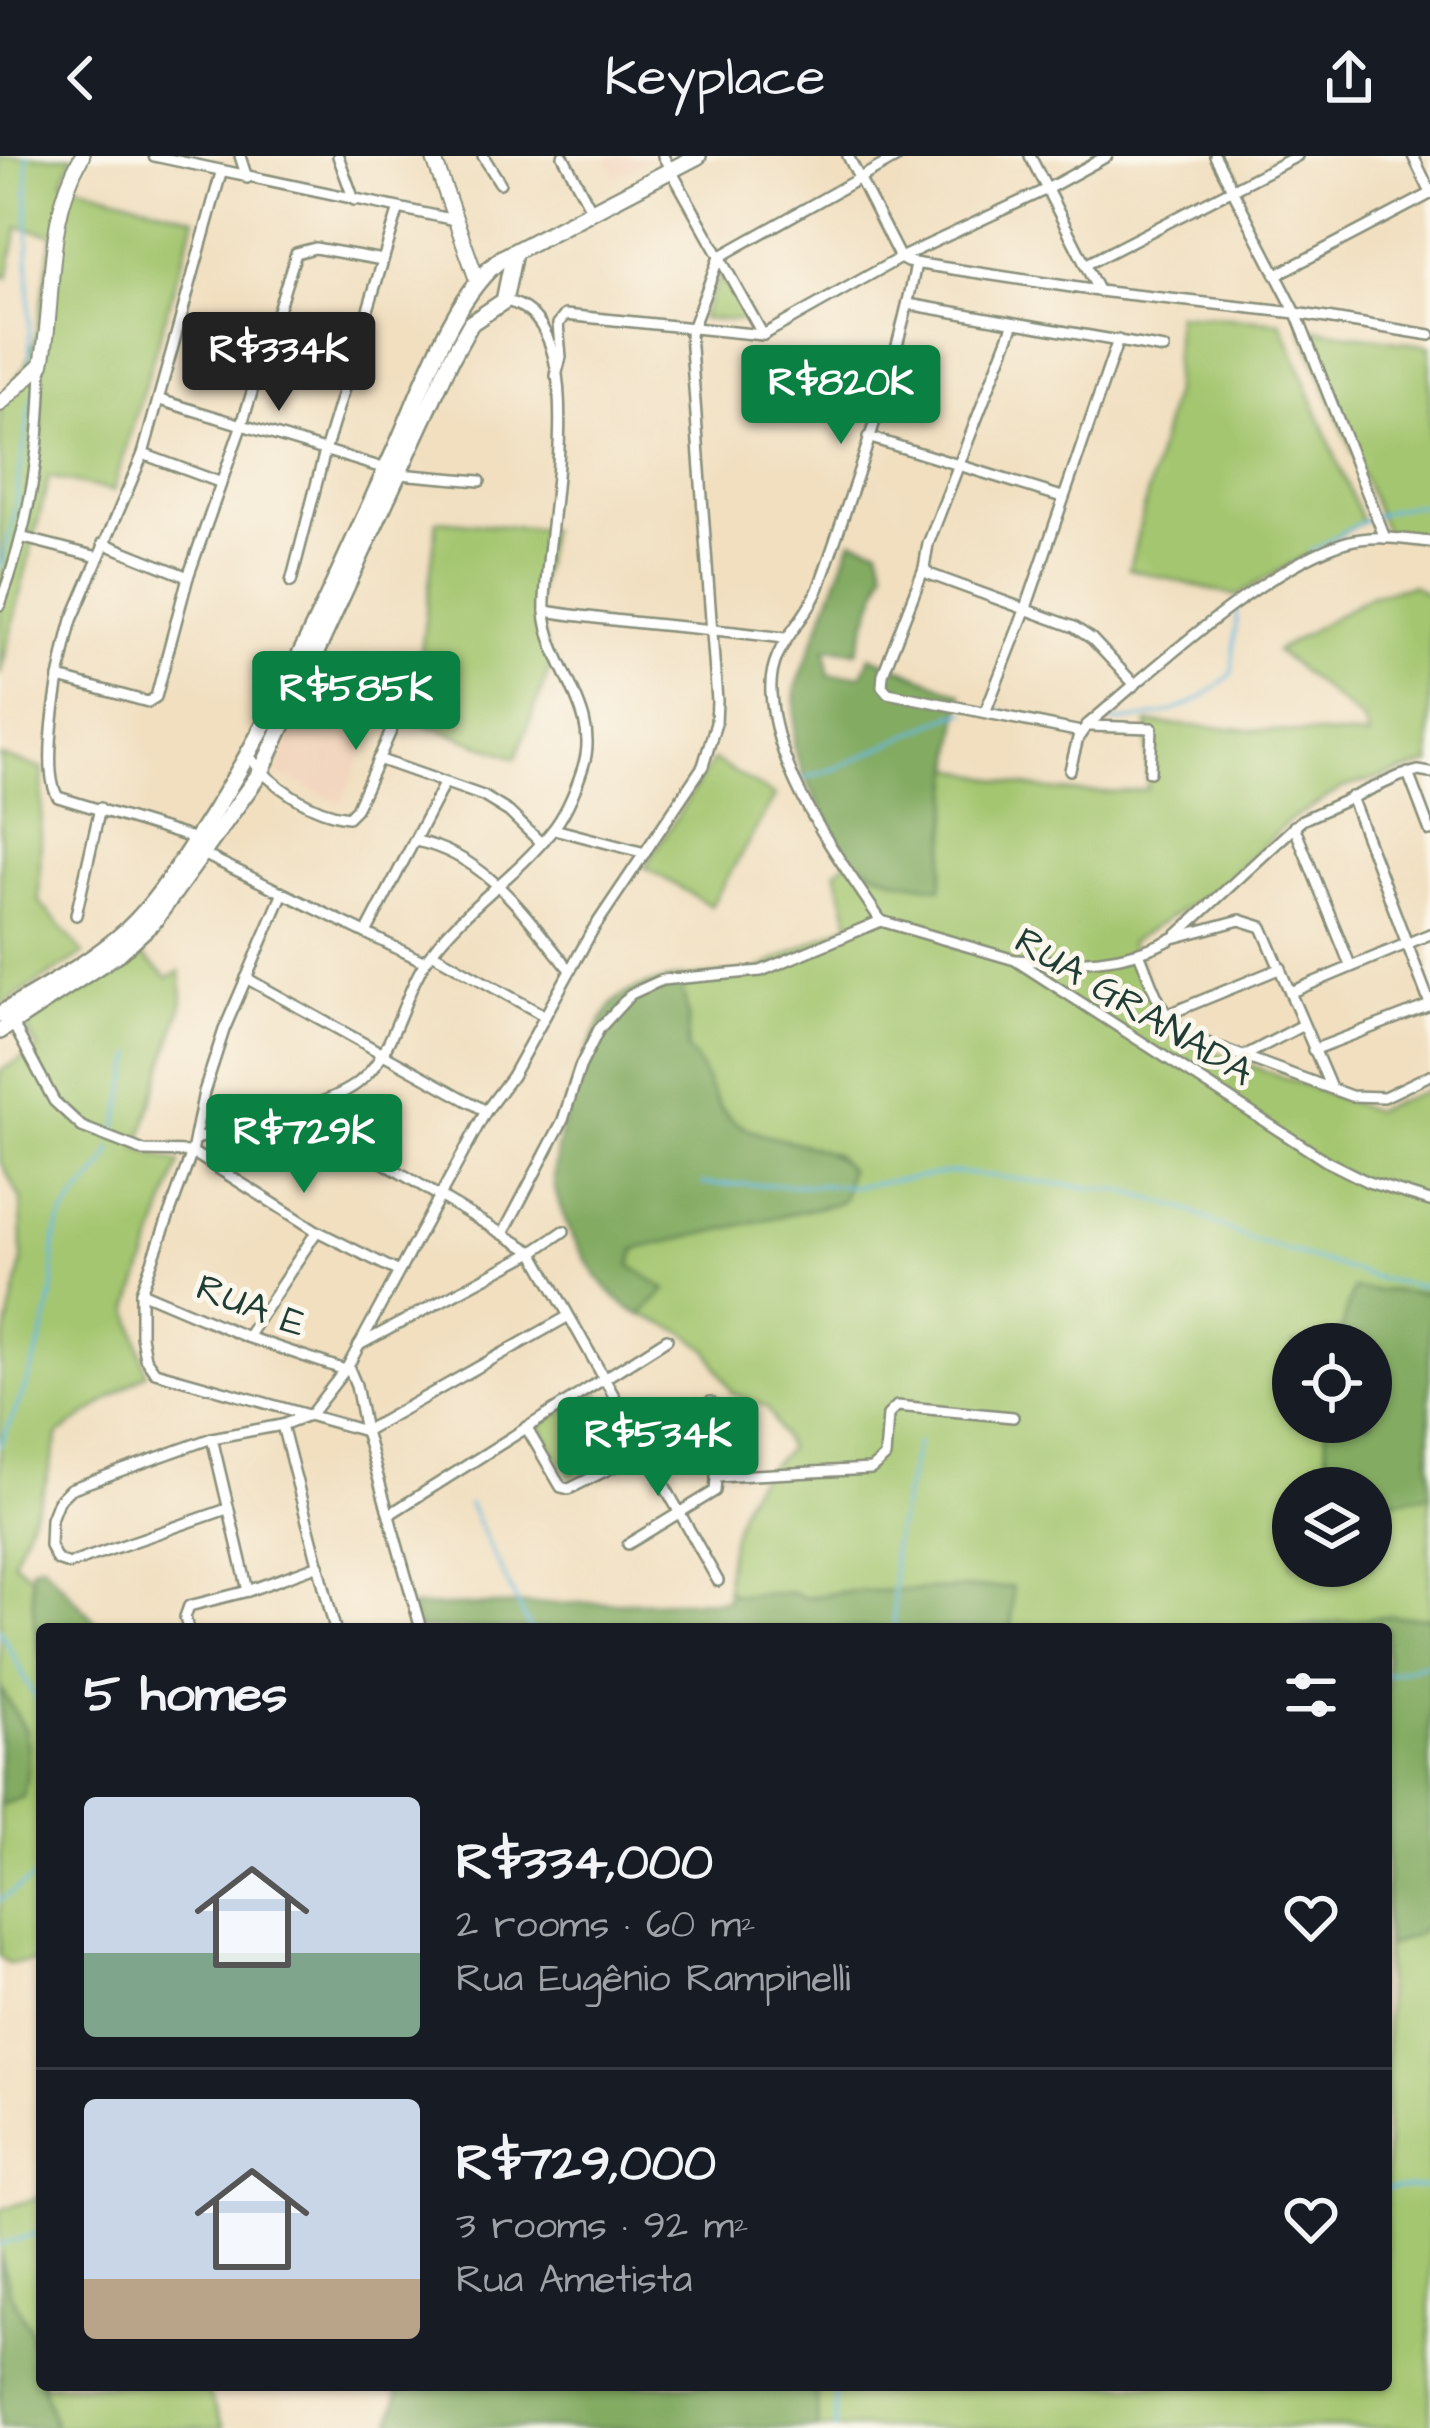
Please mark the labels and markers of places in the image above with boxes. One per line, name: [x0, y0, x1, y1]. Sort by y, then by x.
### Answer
pin: R$334K: [181, 312, 377, 414]
pin: R$820K: [743, 345, 939, 447]
pin: R$585K: [258, 651, 454, 753]
pin: R$729K: [206, 1094, 402, 1196]
pin: R$534K: [560, 1397, 756, 1499]

